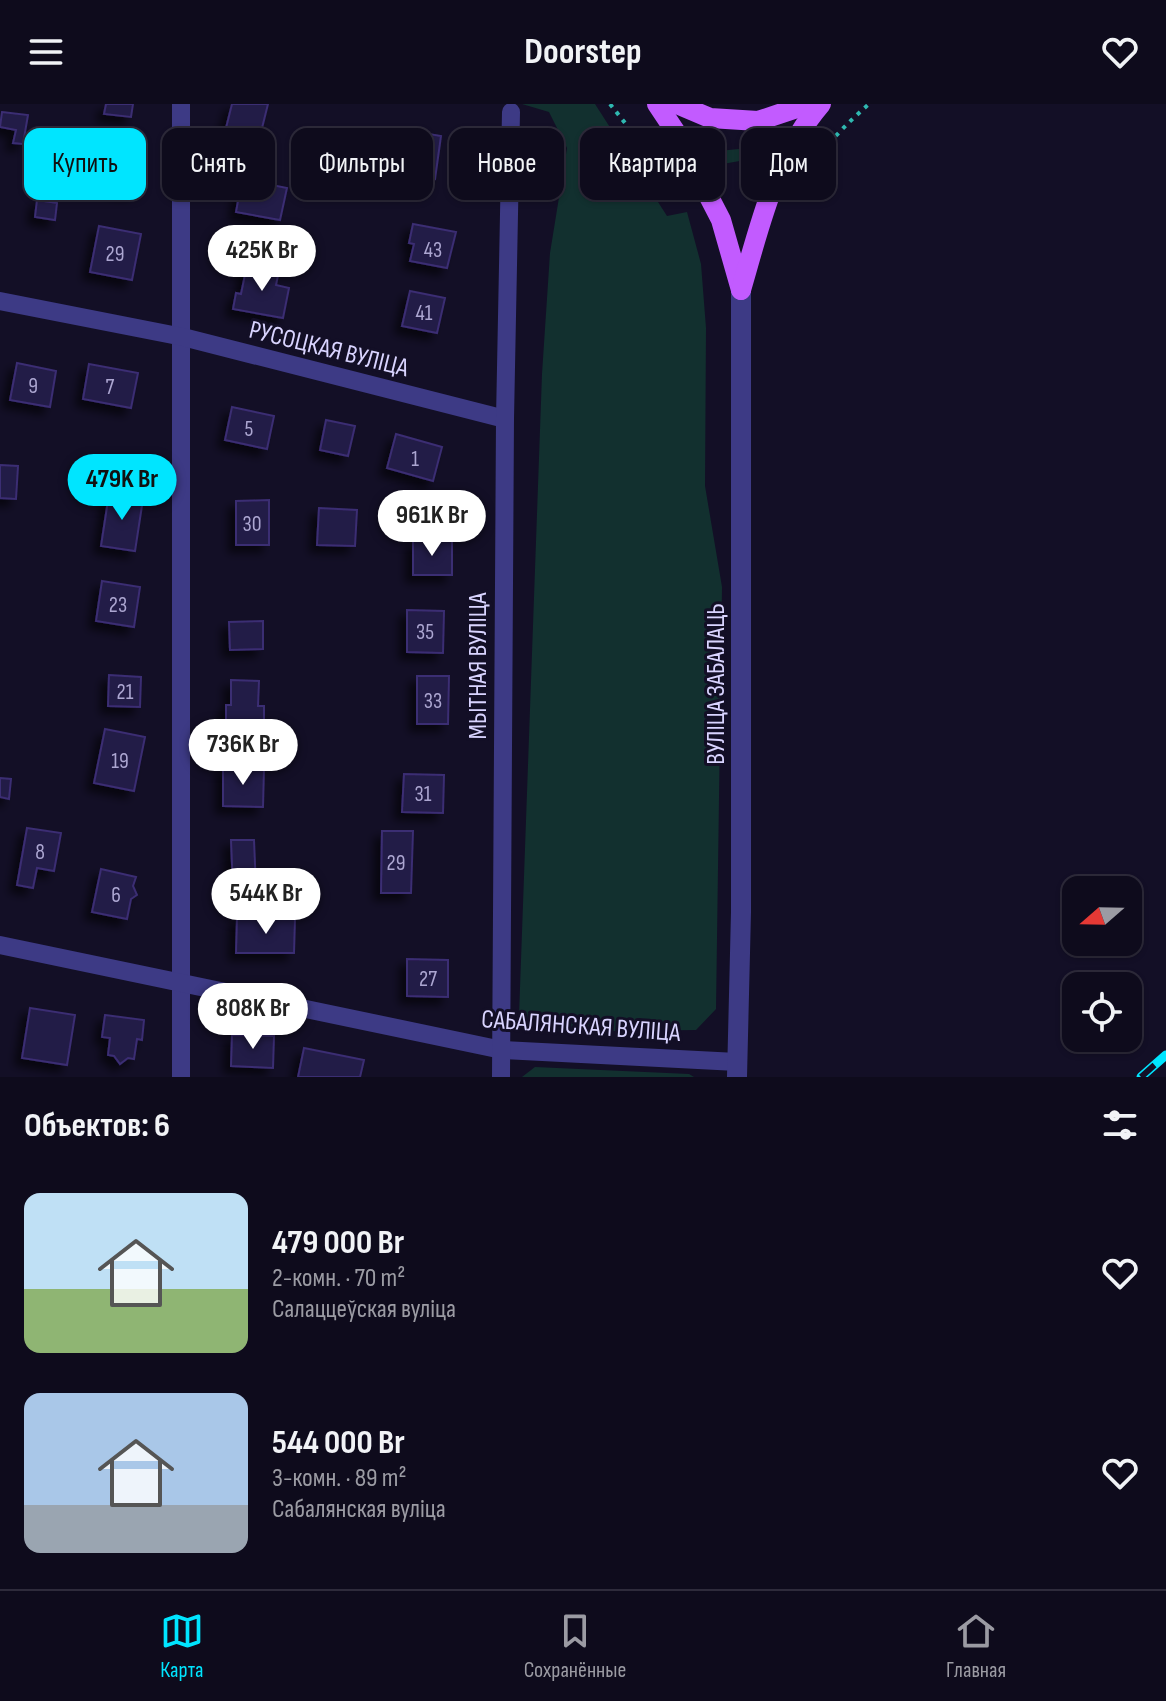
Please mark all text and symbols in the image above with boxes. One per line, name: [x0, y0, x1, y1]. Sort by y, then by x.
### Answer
icon: menu: [24, 30, 68, 74]
icon: heart: [1098, 30, 1142, 74]
text: Doorstep: [524, 31, 642, 74]
chip: Купить: [24, 128, 146, 200]
chip: Снять: [162, 128, 275, 200]
chip: Фильтры: [291, 128, 433, 200]
chip: Новое: [449, 128, 564, 200]
chip: Квартира: [580, 128, 725, 200]
chip: Дом: [741, 128, 836, 200]
pin: 425K Br: [188, 225, 336, 293]
text: 425K Br: [226, 235, 298, 266]
house number: 43: [424, 237, 442, 264]
house number: 29: [106, 241, 124, 268]
house number: 41: [416, 300, 433, 327]
street label: РУСОЦКАЯ ВУЛІЦА: [246, 315, 412, 384]
house number: 9: [28, 373, 38, 400]
house number: 7: [106, 374, 115, 401]
house number: 5: [245, 416, 254, 443]
house number: 1: [411, 446, 419, 473]
pin: 479K Br: [48, 454, 196, 522]
text: 479K Br: [86, 464, 158, 495]
pin: 961K Br: [358, 490, 506, 558]
text: 961K Br: [396, 500, 468, 531]
house number: 30: [242, 511, 262, 538]
house number: 23: [109, 592, 127, 619]
street label: МЫТНАЯ ВУЛІЦА: [463, 592, 494, 739]
street label: ВУЛІЦА ЗАБАЛАЦЬ: [701, 603, 732, 765]
house number: 35: [416, 619, 434, 646]
house number: 21: [117, 679, 134, 706]
house number: 33: [424, 688, 442, 715]
pin: 736K Br: [169, 719, 317, 787]
text: 736K Br: [207, 729, 279, 760]
house number: 19: [111, 748, 129, 775]
house number: 31: [415, 781, 432, 808]
house number: 8: [35, 839, 45, 866]
house number: 29: [387, 850, 405, 877]
pin: 544K Br: [192, 868, 340, 936]
north arrow: [1062, 876, 1142, 956]
map controls: [1062, 876, 1142, 1052]
text: 544K Br: [229, 878, 303, 909]
house number: 6: [111, 882, 121, 909]
house number: 27: [419, 966, 437, 993]
button: locate: [1062, 972, 1142, 1052]
pin: 808K Br: [179, 983, 327, 1051]
text: 808K Br: [216, 993, 290, 1024]
street label: САБАЛЯНСКАЯ ВУЛІЦА: [480, 1004, 682, 1049]
icon: filters: [1098, 1103, 1142, 1147]
text: Объектов: 6: [24, 1105, 170, 1146]
text: 479 000 Br: [272, 1222, 404, 1263]
icon: home: [88, 1225, 184, 1321]
icon: heart: [1098, 1251, 1142, 1295]
text: 2-комн. · 70 m²: [272, 1263, 405, 1294]
text: Салаццеўская вуліца: [272, 1294, 456, 1325]
text: 544 000 Br: [272, 1422, 405, 1463]
icon: home: [88, 1425, 184, 1521]
icon: heart: [1098, 1451, 1142, 1495]
text: 3-комн. · 89 m²: [272, 1463, 407, 1494]
text: Сабалянская вуліца: [272, 1494, 446, 1525]
tab: Карта: [160, 1609, 204, 1684]
tab: Сохранённые: [524, 1609, 626, 1684]
tab: Главная: [946, 1609, 1006, 1684]

